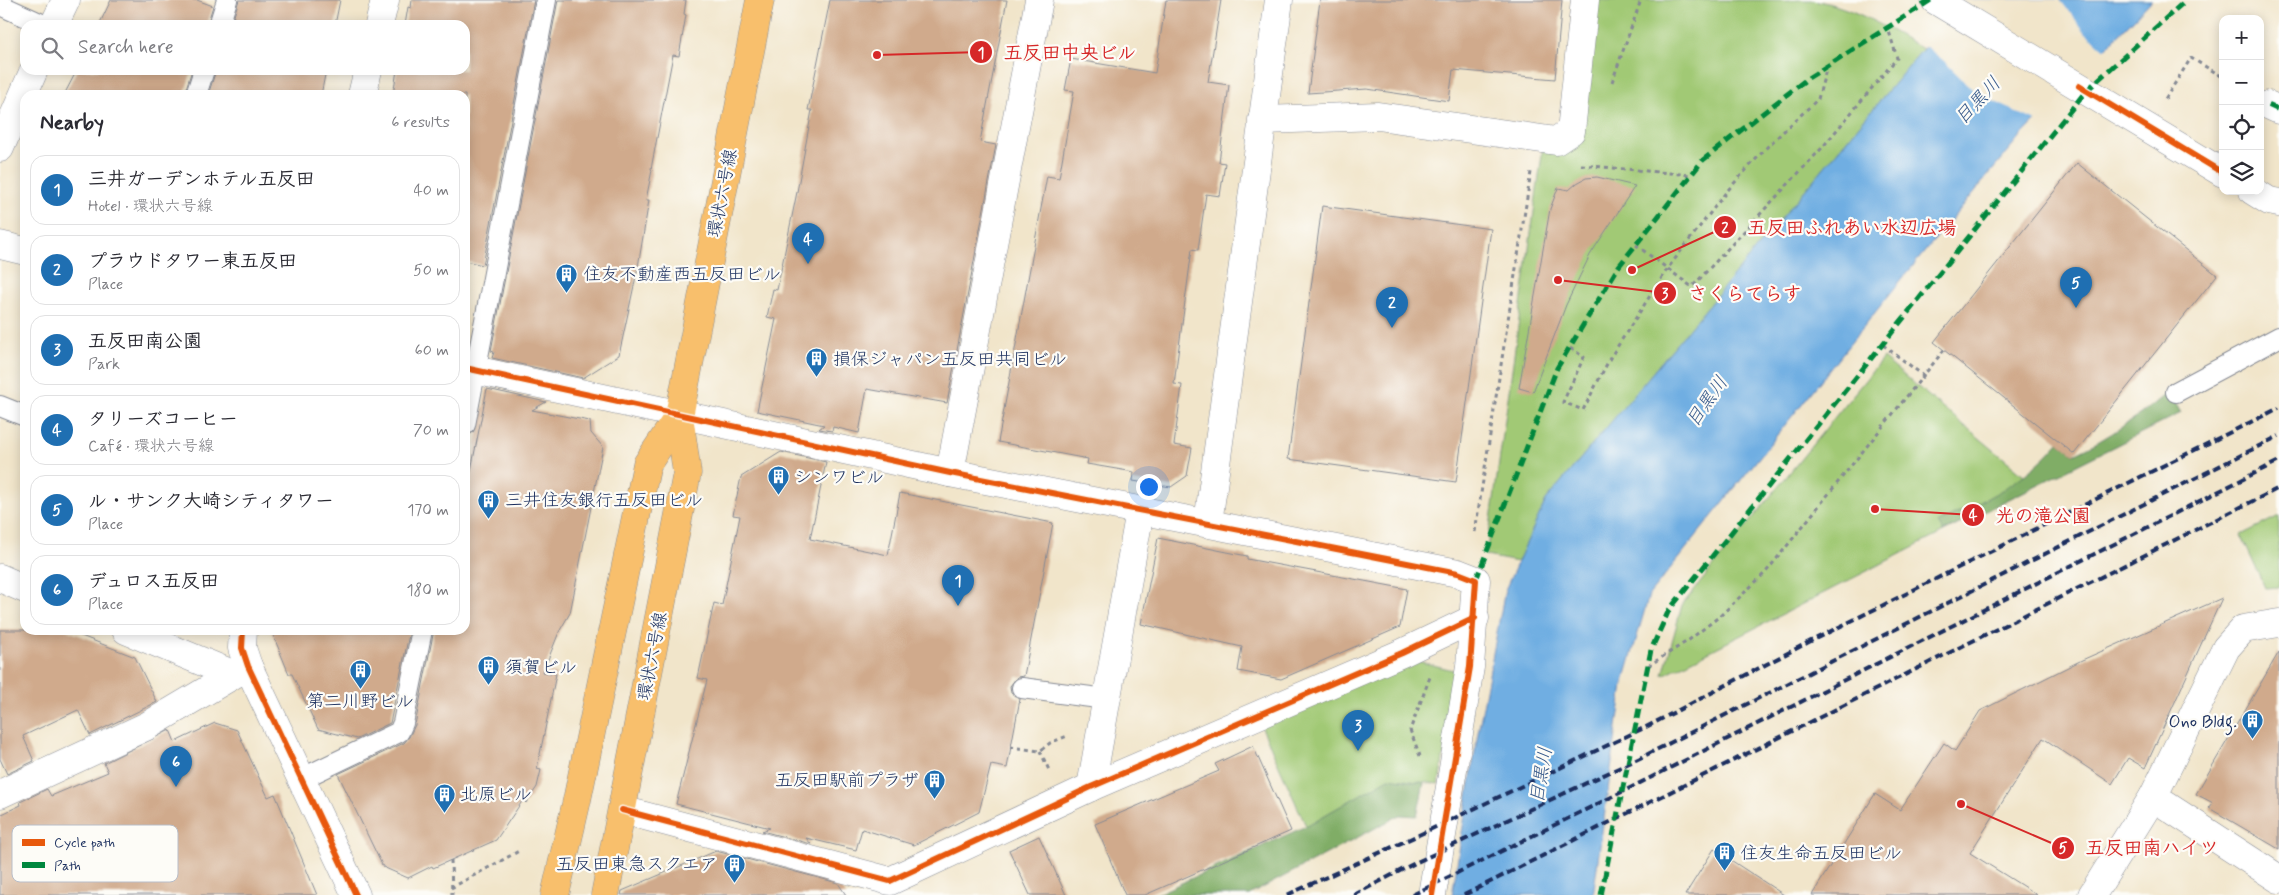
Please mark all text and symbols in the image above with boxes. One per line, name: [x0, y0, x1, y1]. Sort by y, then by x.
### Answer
map controls: [2219, 15, 2264, 195]
button: +: [2219, 15, 2264, 60]
search box: [20, 20, 470, 75]
icon: search: [38, 34, 66, 62]
text: Search here: [78, 35, 174, 60]
callout: 五反田中央ビル: [968, 35, 1146, 69]
text: 五反田中央ビル: [1004, 41, 1136, 66]
text: 1: [978, 44, 984, 64]
button: −: [2219, 60, 2264, 105]
water label: 目黒川: [1950, 72, 2007, 130]
button: locate: [2219, 105, 2264, 150]
text: Nearby: [40, 109, 104, 137]
text: 6 results: [391, 112, 450, 133]
street label: 環状六号線: [703, 147, 743, 240]
button: layers: [2219, 150, 2264, 195]
text: 三井ガーデンホテル五反田: [88, 167, 315, 192]
text: 1: [53, 180, 61, 201]
text: 40 m: [413, 180, 449, 201]
text: Hotel · 環状六号線: [88, 196, 213, 217]
callout: 五反田ふれあい水辺広場: [1713, 210, 1967, 244]
text: 五反田ふれあい水辺広場: [1747, 216, 1957, 241]
text: 2: [1721, 219, 1729, 239]
pin: 4: [792, 223, 824, 264]
text: プラウドタワー東五反田: [88, 249, 297, 274]
text: 2: [53, 260, 61, 281]
text: 50 m: [413, 260, 449, 281]
building icon: 住友不動産西五反田ビル: [555, 262, 579, 293]
place label: 住友不動産西五反田ビル: [583, 263, 781, 287]
pin: 5: [2060, 267, 2092, 308]
text: Place: [88, 274, 123, 295]
callout: さくらてらす: [1653, 276, 1812, 310]
text: さくらてらす: [1688, 282, 1802, 307]
text: 3: [1662, 285, 1669, 305]
pin: 2: [1376, 287, 1408, 328]
text: 五反田南公園: [88, 329, 202, 354]
text: 3: [53, 340, 61, 361]
text: 60 m: [415, 340, 449, 361]
building icon: 損保ジャパン五反田共同ビル: [805, 347, 829, 378]
place label: 損保ジャパン五反田共同ビル: [833, 348, 1067, 372]
text: Park: [88, 354, 120, 375]
water label: 目黒川: [1681, 371, 1734, 432]
text: タリーズコーヒー: [88, 407, 238, 432]
text: 4: [52, 420, 62, 441]
text: 70 m: [413, 420, 449, 441]
text: Café · 環状六号線: [88, 436, 214, 457]
building icon: シンワビル: [766, 465, 790, 496]
place label: シンワビル: [794, 466, 884, 490]
your location: [1136, 474, 1162, 500]
building icon: 三井住友銀行五反田ビル: [477, 488, 501, 519]
text: ル・サンク大崎シティタワー: [88, 489, 334, 514]
place label: 三井住友銀行五反田ビル: [505, 489, 703, 513]
callout: 光の滝公園: [1961, 498, 2101, 532]
text: 5: [52, 500, 62, 521]
text: 170 m: [407, 500, 449, 521]
text: 光の滝公園: [1995, 504, 2091, 529]
text: 4: [1969, 506, 1978, 526]
text: Place: [88, 514, 123, 535]
pin: 1: [942, 565, 974, 606]
text: デュロス五反田: [88, 569, 219, 594]
text: 6: [53, 580, 61, 601]
text: 180 m: [406, 580, 449, 601]
text: Place: [88, 594, 123, 615]
street label: 環状六号線: [633, 610, 673, 703]
building icon: 須賀ビル: [477, 655, 501, 686]
place label: 須賀ビル: [505, 656, 577, 680]
building icon: 第二川野ビル: [348, 659, 372, 690]
place label: 第二川野ビル: [306, 690, 414, 714]
building icon: Ono Bldg.: [2241, 709, 2265, 740]
pin: 3: [1342, 710, 1374, 751]
place label: Ono Bldg.: [2169, 710, 2237, 736]
water label: 目黒川: [1525, 745, 1558, 805]
pin: 6: [160, 746, 192, 787]
building icon: 五反田駅前プラザ: [923, 768, 947, 799]
place label: 五反田駅前プラザ: [775, 769, 919, 793]
building icon: 北原ビル: [432, 782, 456, 813]
place label: 北原ビル: [460, 783, 532, 807]
legend: [12, 825, 178, 882]
callout: 五反田南ハイツ: [2051, 831, 2229, 865]
text: Cycle path: [54, 834, 115, 852]
text: 五反田南ハイツ: [2085, 836, 2219, 861]
text: 5: [2058, 839, 2068, 859]
building icon: 住友生命五反田ビル: [1712, 841, 1736, 872]
place label: 住友生命五反田ビル: [1740, 842, 1902, 866]
building icon: 五反田東急スクエア: [722, 852, 746, 883]
place label: 五反田東急スクエア: [556, 853, 718, 877]
text: Path: [54, 857, 81, 875]

